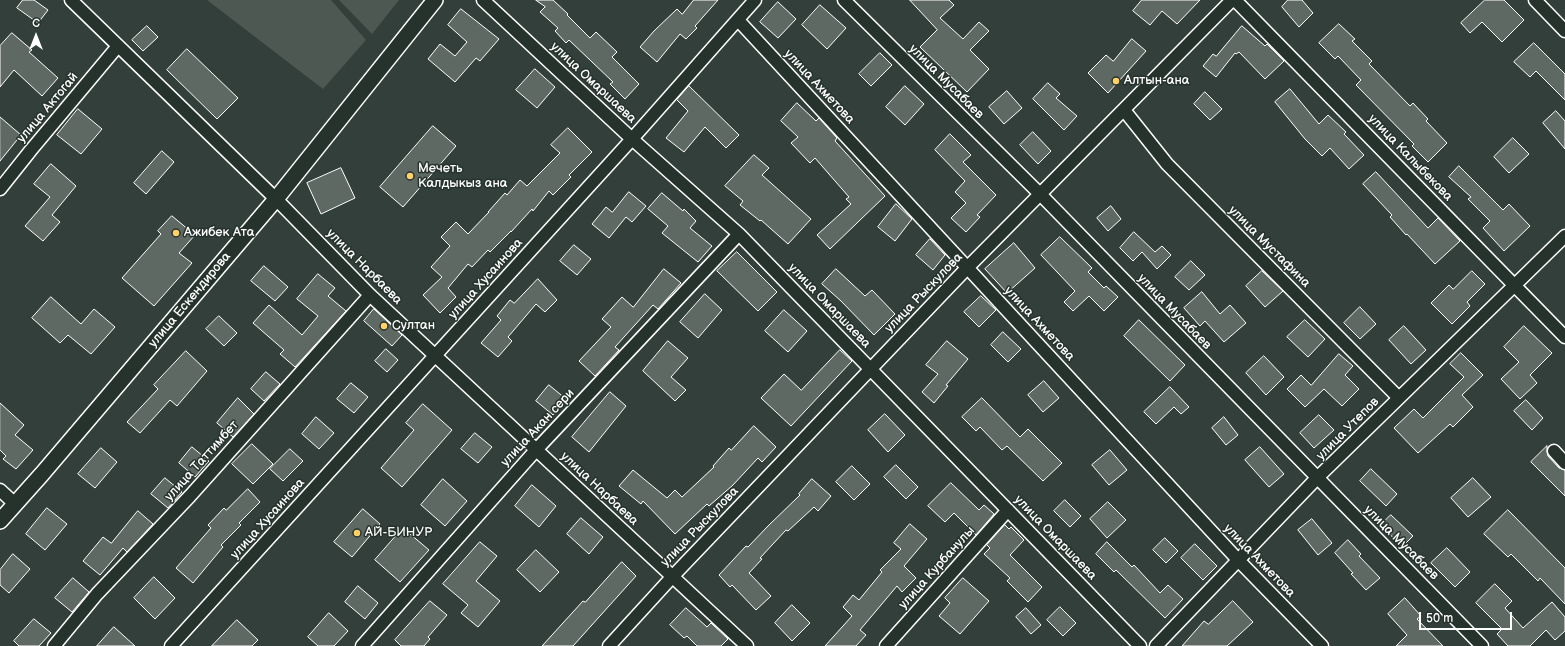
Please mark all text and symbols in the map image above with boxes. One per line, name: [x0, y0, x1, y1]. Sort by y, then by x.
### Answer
north arrow: [16, 16, 56, 56]
text: С: [32, 17, 40, 30]
street label: улица Омаршаева: [547, 39, 639, 127]
street label: улица Мусабаев: [905, 41, 987, 123]
street label: улица Ахметова: [781, 47, 857, 127]
street label: улица Актогай: [14, 70, 82, 146]
place label: Алтын-ана: [1124, 73, 1189, 89]
marker: Алтын-ана: [1111, 76, 1121, 86]
street label: улица Калыбекова: [1365, 111, 1455, 205]
place label: Мечеть Калдыкыз ана: [418, 161, 507, 192]
marker: Мечеть Калдыкыз ана: [405, 171, 415, 181]
street label: улица Мустафина: [1225, 203, 1313, 291]
place label: Ажибек Ата: [184, 225, 254, 241]
street label: улица Нарбаева: [323, 226, 405, 308]
marker: Ажибек Ата: [171, 228, 181, 238]
street label: улица Хусаинова: [446, 235, 526, 323]
street label: улица Ескендирова: [146, 249, 234, 351]
street label: улица Рыскулова: [882, 250, 966, 336]
street label: улица Омаршаева: [785, 260, 873, 352]
street label: улица Мусабаев: [1134, 271, 1214, 353]
street label: улица Ахметова: [1001, 284, 1077, 364]
place label: Султан: [392, 318, 435, 334]
marker: Султан: [379, 321, 389, 331]
street label: улица Акан сери: [498, 386, 578, 470]
street label: улица Утепов: [1313, 394, 1383, 464]
street label: улица Таттимбет: [162, 417, 242, 505]
street label: улица Нарбаева: [557, 449, 641, 529]
street label: улица Хусаинова: [228, 475, 308, 563]
street label: улица Рыскулова: [658, 484, 742, 570]
street label: улица Омаршаева: [1011, 492, 1099, 584]
street label: улица Мусабаев: [1360, 502, 1442, 584]
street label: улица Ахметова: [1220, 521, 1298, 601]
street label: улица Курбанулы: [896, 523, 978, 613]
place label: АЙ-БИНУР: [365, 525, 432, 541]
marker: АЙ-БИНУР: [352, 528, 362, 538]
scale bar: [1421, 604, 1514, 630]
text: 50 m: [1426, 611, 1453, 626]

